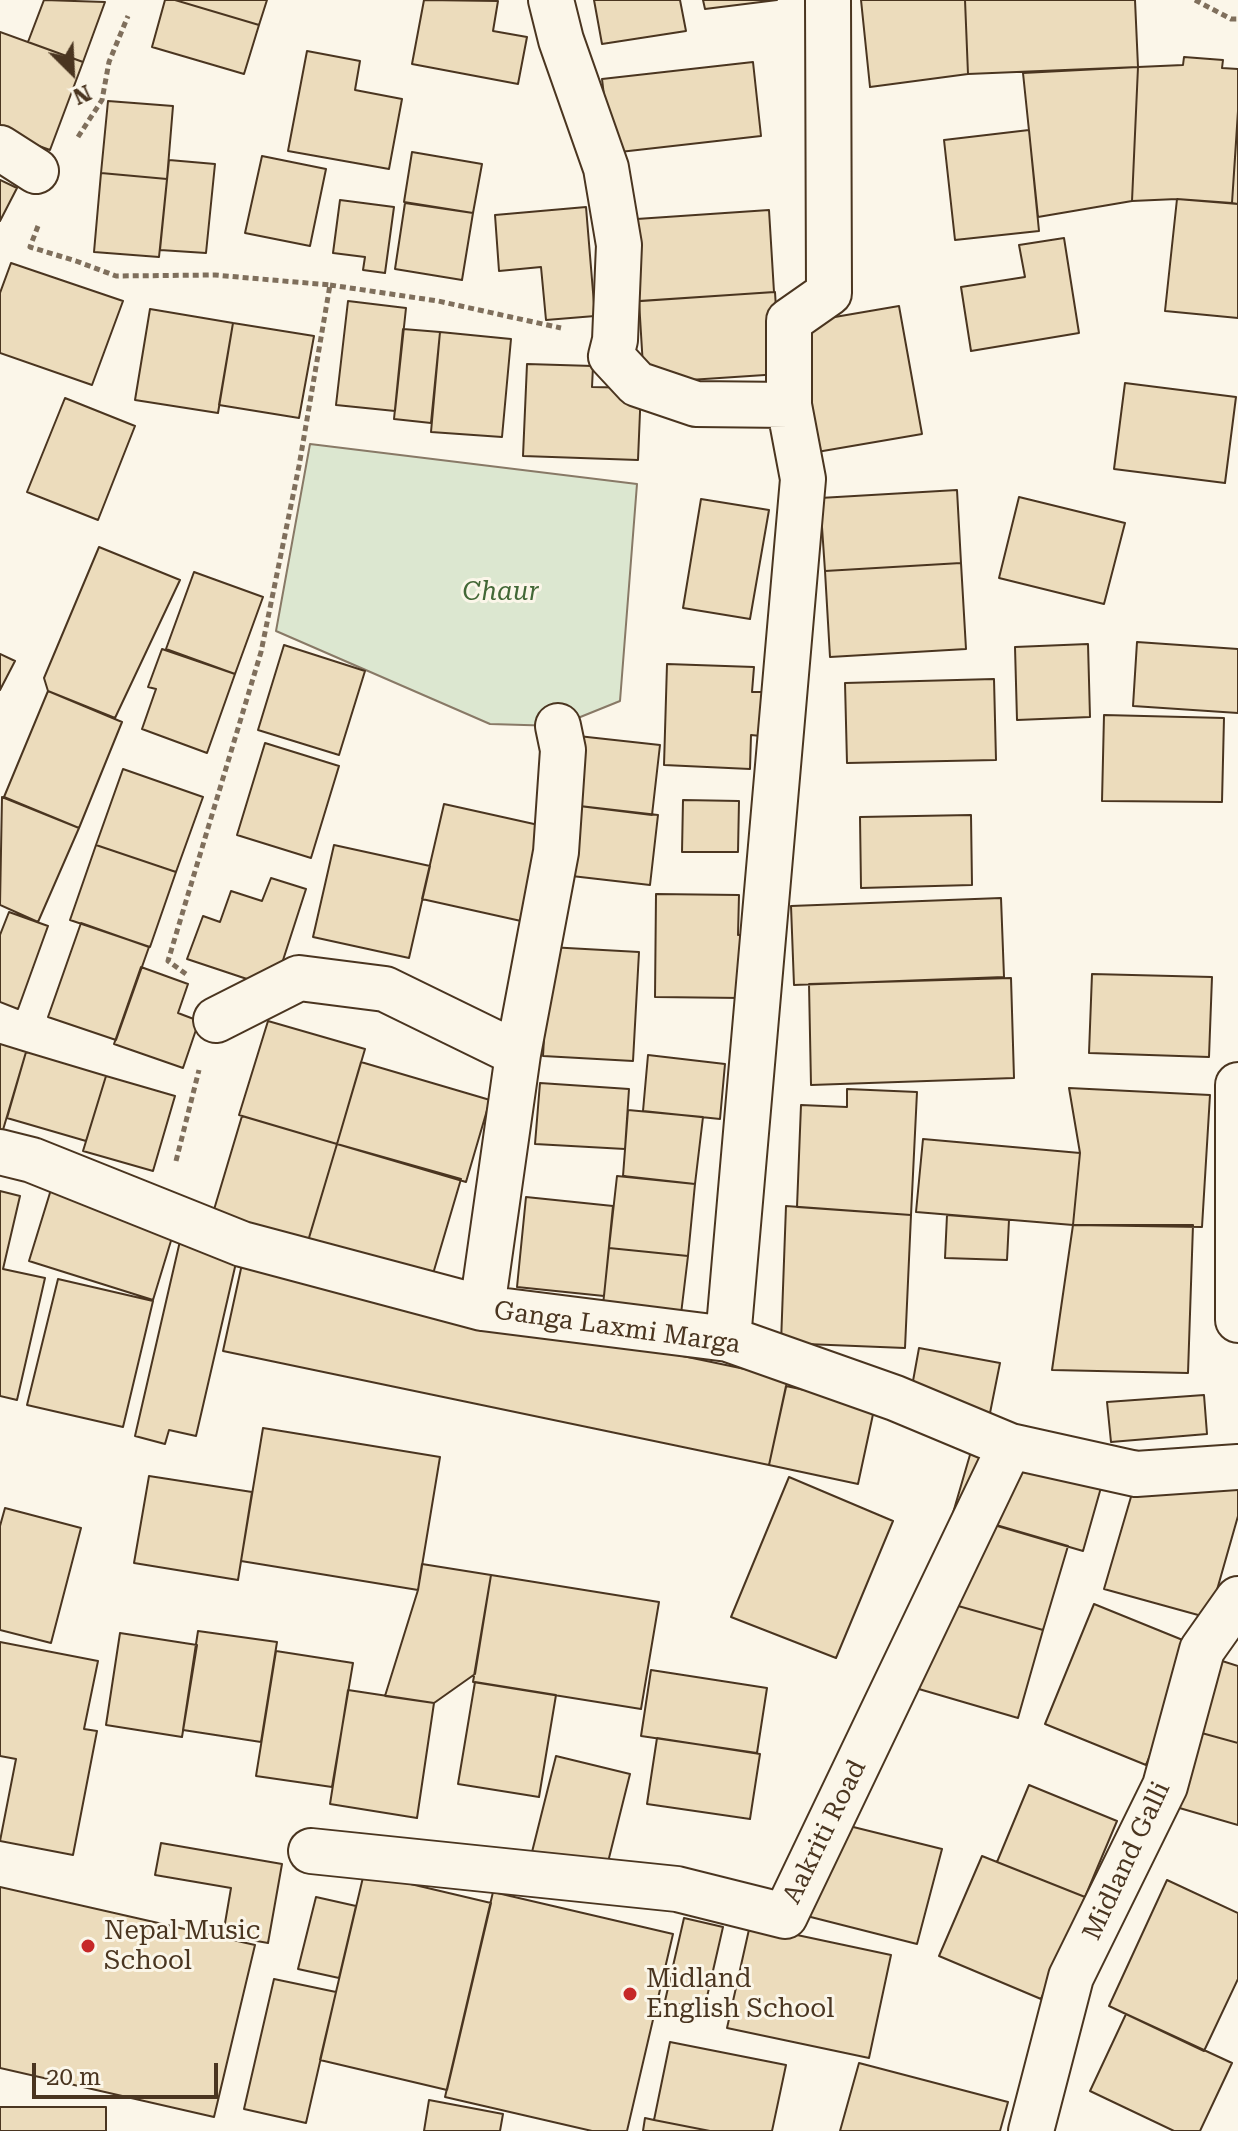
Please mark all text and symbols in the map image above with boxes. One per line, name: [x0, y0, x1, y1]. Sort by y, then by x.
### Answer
north arrow: [32, 32, 112, 112]
text: N: [69, 80, 95, 109]
park label: Chaur: [463, 576, 539, 608]
street label: Ganga Laxmi Marga: [492, 1295, 742, 1361]
street label: Aakriti Road: [777, 1755, 873, 1909]
street label: Midland Galli: [1077, 1777, 1177, 1945]
place label: Nepal Music School: [104, 1915, 260, 1976]
marker: Nepal Music School: [79, 1937, 97, 1955]
place label: Midland English School: [646, 1963, 834, 2024]
marker: Midland English School: [621, 1985, 639, 2003]
scale bar: [36, 2047, 222, 2097]
text: 20 m: [46, 2063, 101, 2091]

